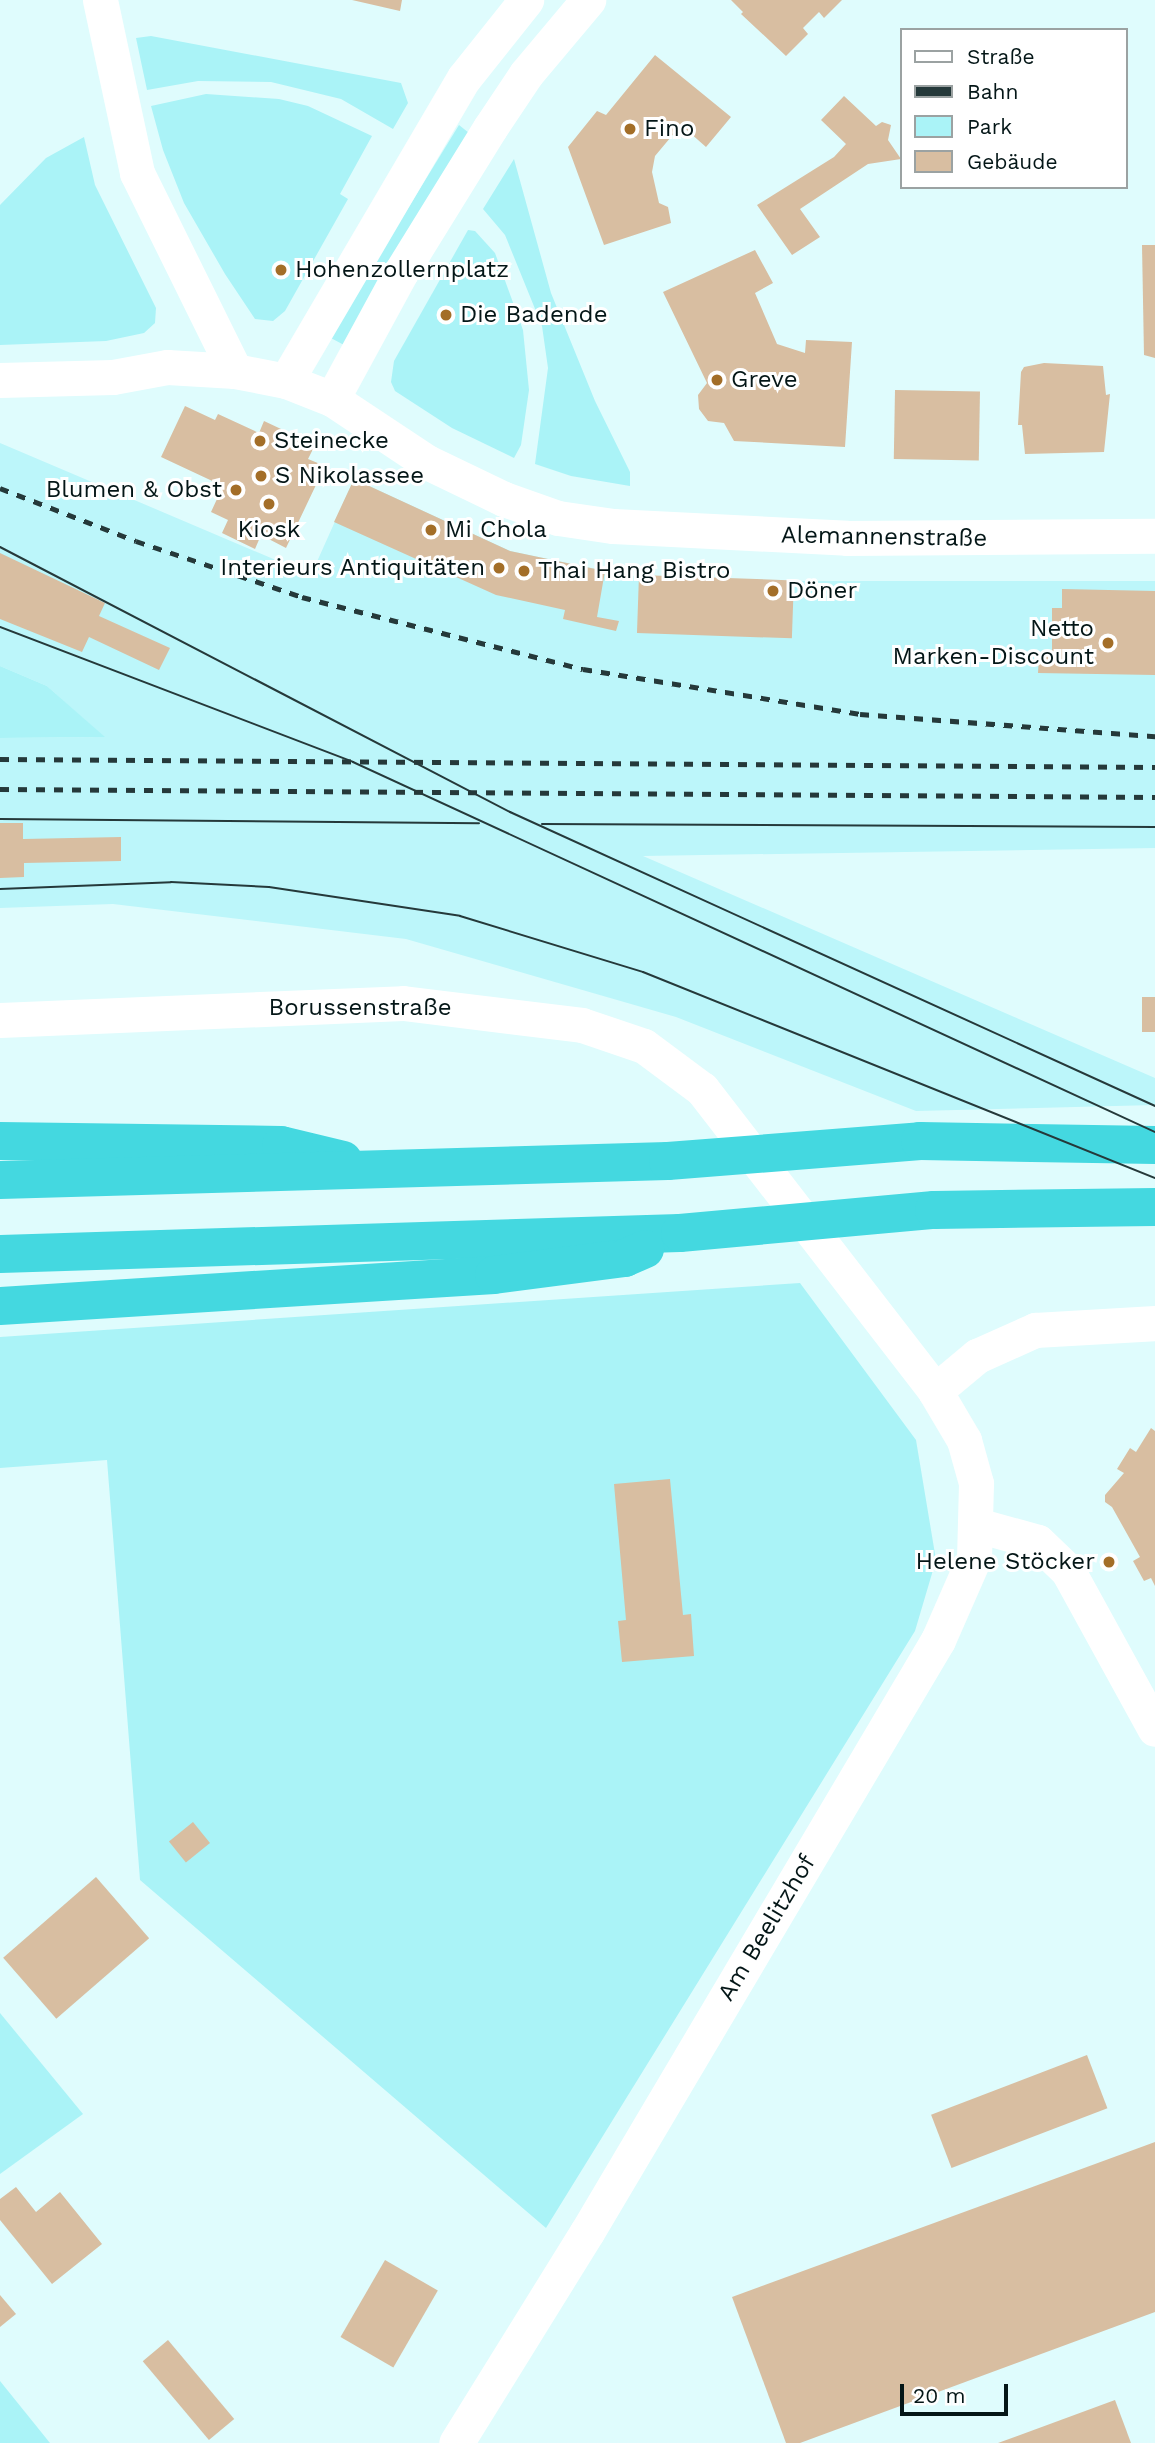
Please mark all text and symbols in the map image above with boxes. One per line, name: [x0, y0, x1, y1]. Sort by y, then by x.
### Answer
legend: [900, 28, 1127, 189]
text: Straße: [967, 44, 1035, 69]
text: Bahn: [967, 79, 1019, 104]
text: Park: [967, 114, 1012, 139]
place label: Fino: [644, 115, 694, 143]
marker: Fino: [622, 121, 638, 137]
text: Gebäude: [967, 149, 1058, 174]
place label: Hohenzollernplatz: [295, 256, 509, 284]
marker: Hohenzollernplatz: [273, 262, 289, 278]
place label: Die Badende: [460, 301, 608, 329]
marker: Die Badende: [438, 307, 454, 323]
place label: Greve: [731, 366, 798, 394]
marker: Greve: [709, 372, 725, 388]
place label: Steinecke: [274, 427, 389, 455]
marker: Steinecke: [252, 433, 268, 449]
place label: S Nikolassee: [275, 462, 424, 490]
marker: S Nikolassee: [253, 468, 269, 484]
place label: Blumen & Obst: [46, 476, 222, 504]
marker: Blumen & Obst: [228, 482, 244, 498]
marker: Kiosk: [261, 496, 277, 512]
place label: Kiosk: [238, 516, 300, 544]
place label: Mi Chola: [445, 516, 547, 544]
street label: Alemannenstraße: [781, 521, 987, 553]
marker: Mi Chola: [423, 522, 439, 538]
place label: Interieurs Antiquitäten: [219, 554, 485, 582]
place label: Thai Hang Bistro: [538, 557, 730, 585]
marker: Interieurs Antiquitäten: [491, 560, 507, 576]
marker: Thai Hang Bistro: [516, 563, 532, 579]
place label: Döner: [787, 577, 857, 605]
marker: Döner: [765, 583, 781, 599]
place label: Netto Marken-Discount: [893, 615, 1094, 671]
marker: Netto Marken-Discount: [1100, 635, 1116, 651]
street label: Borussenstraße: [268, 994, 452, 1022]
place label: Helene Stöcker: [916, 1548, 1095, 1576]
marker: Helene Stöcker: [1101, 1554, 1117, 1570]
street label: Am Beelitzhof: [712, 1850, 822, 2006]
scale bar: [903, 2370, 1012, 2414]
text: 20 m: [913, 2383, 965, 2408]

